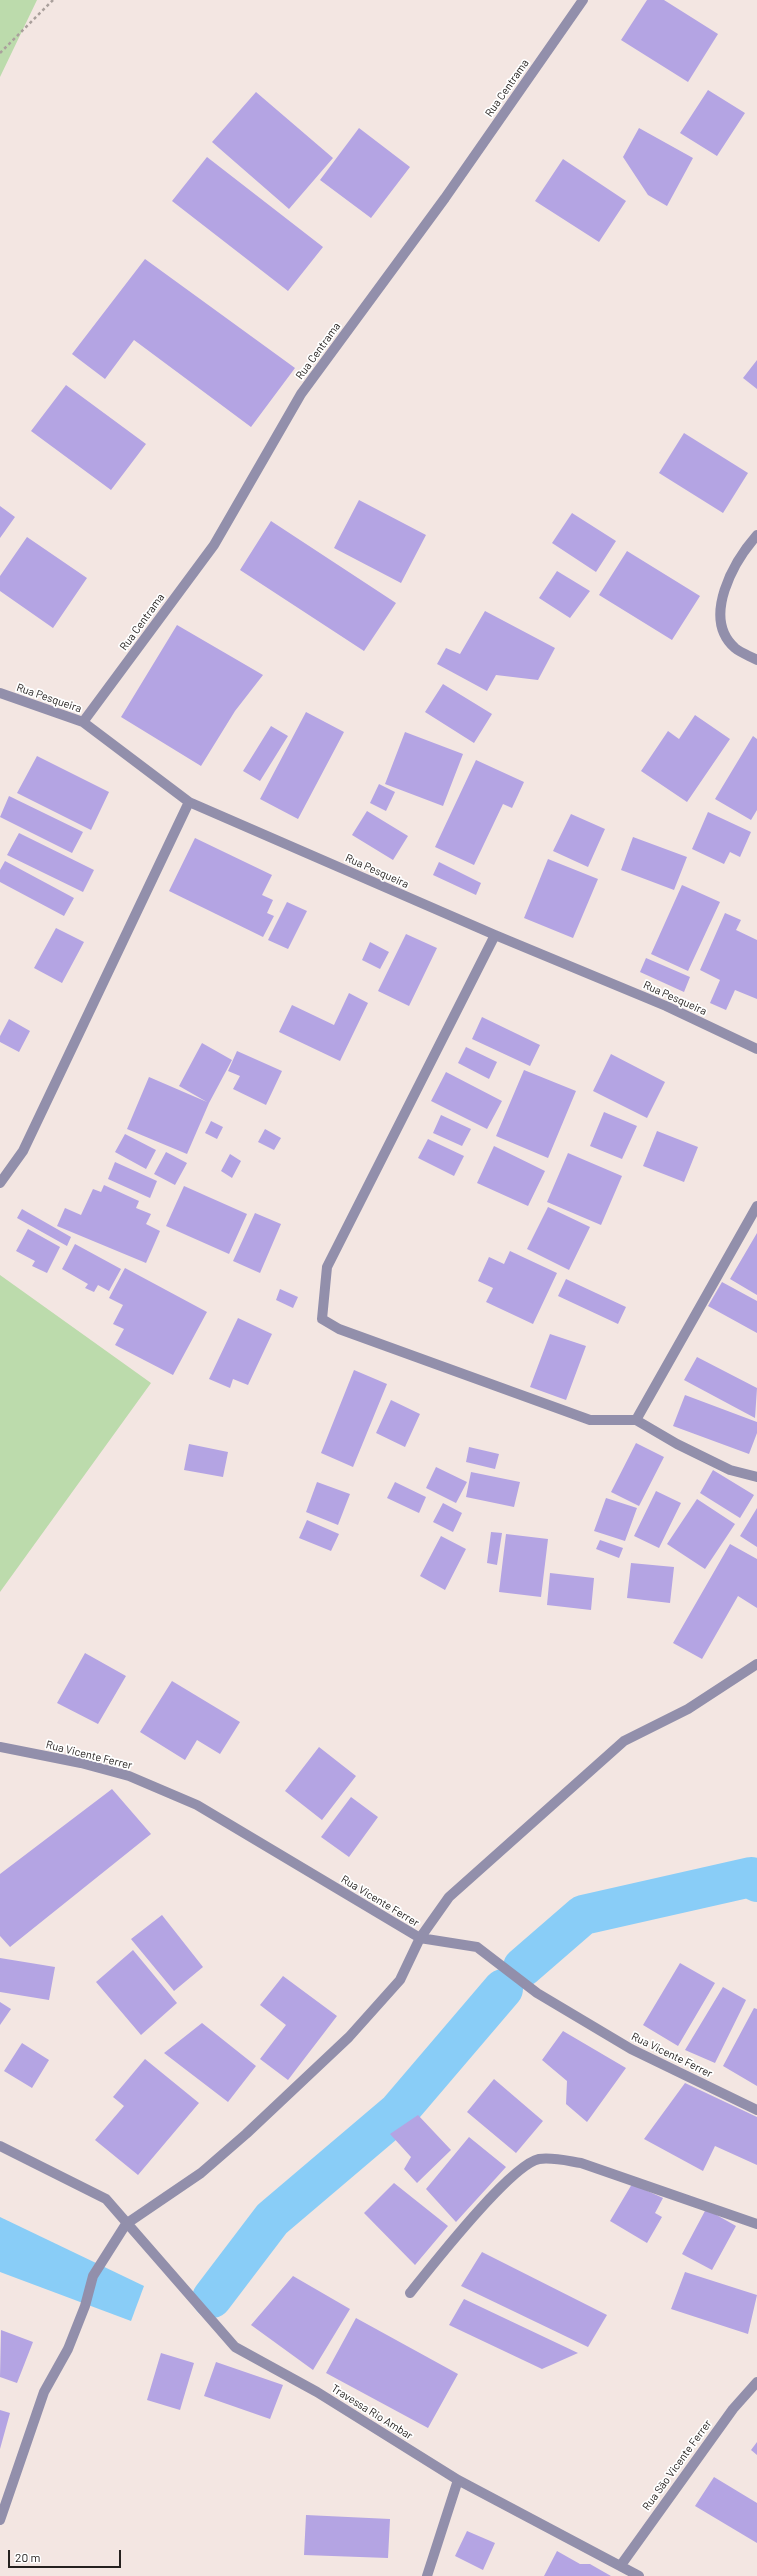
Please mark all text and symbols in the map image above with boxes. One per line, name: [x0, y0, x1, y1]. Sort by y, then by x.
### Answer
street label: Rua Centrama: [482, 57, 532, 119]
street label: Rua Centrama: [293, 320, 343, 382]
street label: Rua Centrama: [117, 591, 167, 653]
street label: Rua Pesqueira: [15, 681, 83, 715]
street label: Rua Pesqueira: [343, 851, 411, 891]
street label: Rua Pesqueira: [641, 978, 709, 1018]
street label: Rua Vicente Ferrer: [44, 1738, 134, 1772]
street label: Rua Vicente Ferrer: [339, 1873, 421, 1929]
street label: Rua Vicente Ferrer: [629, 2030, 715, 2080]
street label: Travessa Rio Ambar: [329, 2382, 415, 2442]
street label: Rua São Vicente Ferrer: [640, 2417, 714, 2513]
scale bar: [10, 2542, 123, 2568]
text: 20 m: [15, 2550, 41, 2564]

